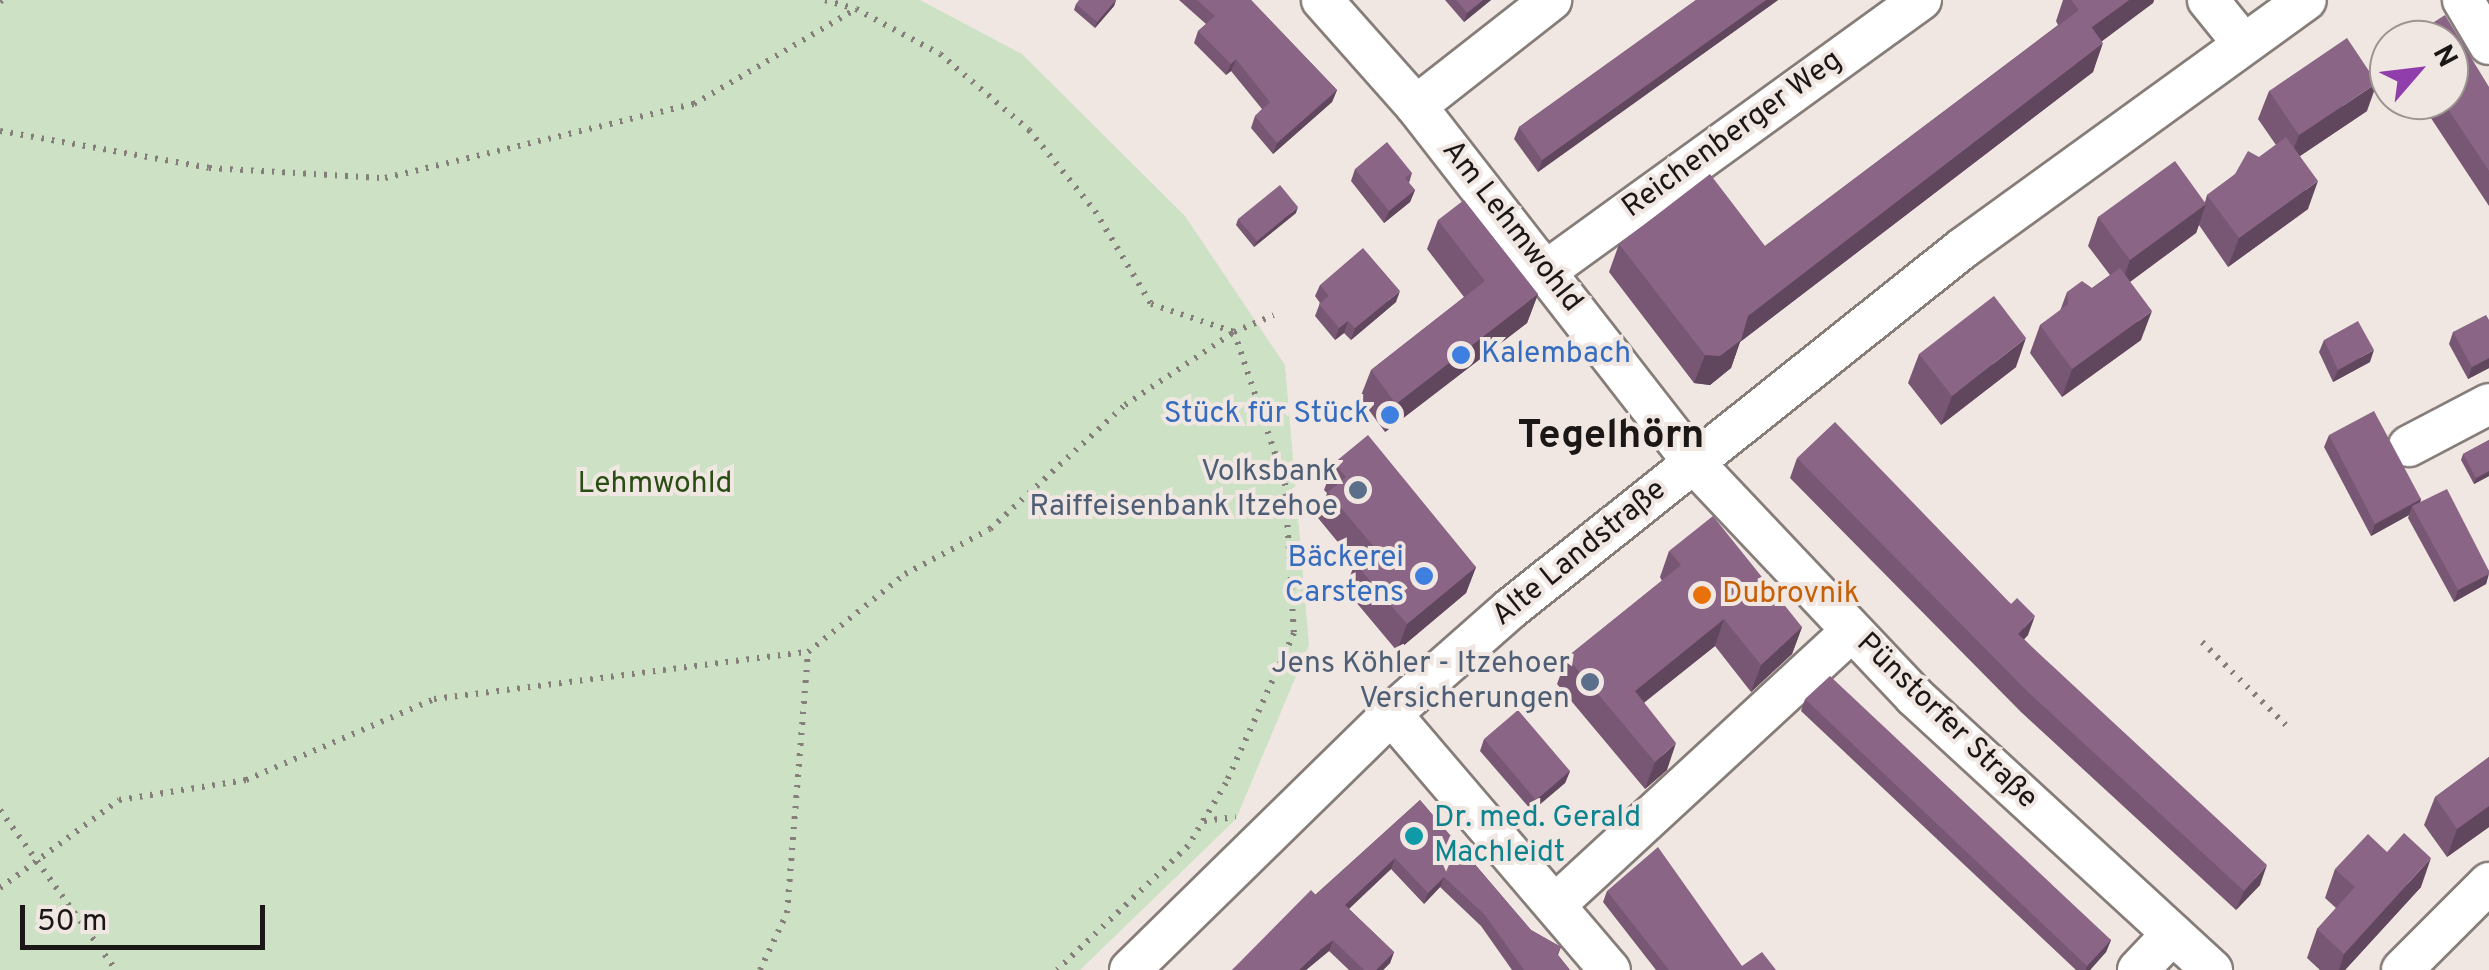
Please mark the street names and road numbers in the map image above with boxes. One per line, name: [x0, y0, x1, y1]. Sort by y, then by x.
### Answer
street label: Reichenberger Weg: [1616, 43, 1850, 227]
street label: Am Lehmwohld: [1433, 134, 1589, 320]
street label: Alte Landstraße: [1486, 473, 1674, 635]
street label: Pünstorfer Straße: [1848, 626, 2044, 818]

